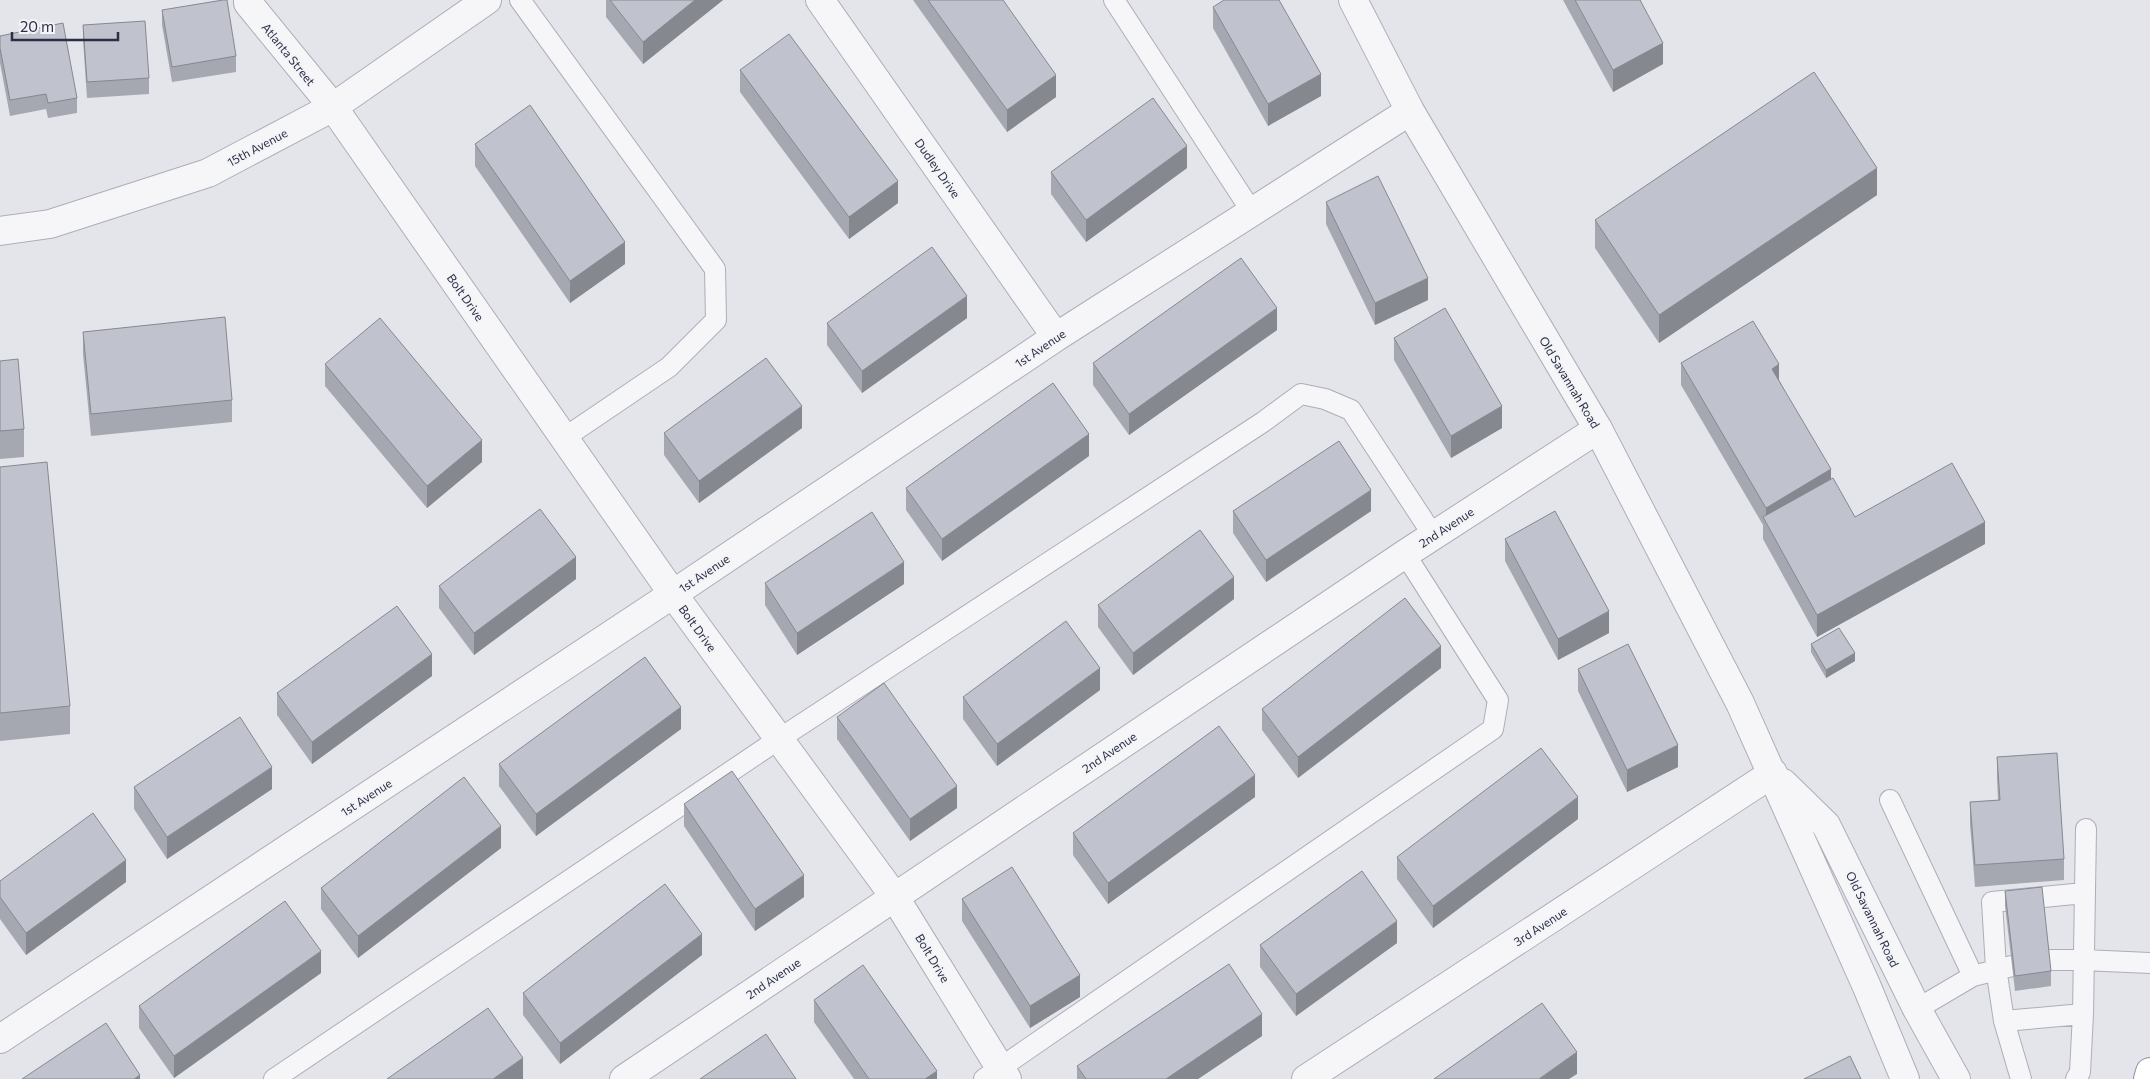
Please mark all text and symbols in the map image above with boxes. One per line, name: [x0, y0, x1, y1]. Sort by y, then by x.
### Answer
scale bar: [12, 10, 119, 42]
text: 20 m: [20, 17, 54, 35]
street label: Atlanta Street: [260, 20, 319, 88]
street label: 15th Avenue: [225, 125, 289, 169]
street label: Dudley Drive: [912, 136, 964, 200]
street label: Bolt Drive: [445, 271, 487, 323]
street label: 1st Avenue: [1012, 326, 1068, 370]
street label: Old Savannah Road: [1537, 333, 1603, 431]
street label: 2nd Avenue: [1416, 504, 1476, 550]
street label: 1st Avenue: [676, 551, 732, 595]
street label: Bolt Drive: [676, 602, 720, 654]
street label: 2nd Avenue: [1079, 729, 1139, 775]
street label: 1st Avenue: [338, 775, 394, 819]
street label: Old Savannah Road: [1844, 869, 1902, 969]
street label: 3rd Avenue: [1511, 904, 1569, 948]
street label: Bolt Drive: [913, 931, 953, 985]
street label: 2nd Avenue: [743, 955, 803, 1001]

